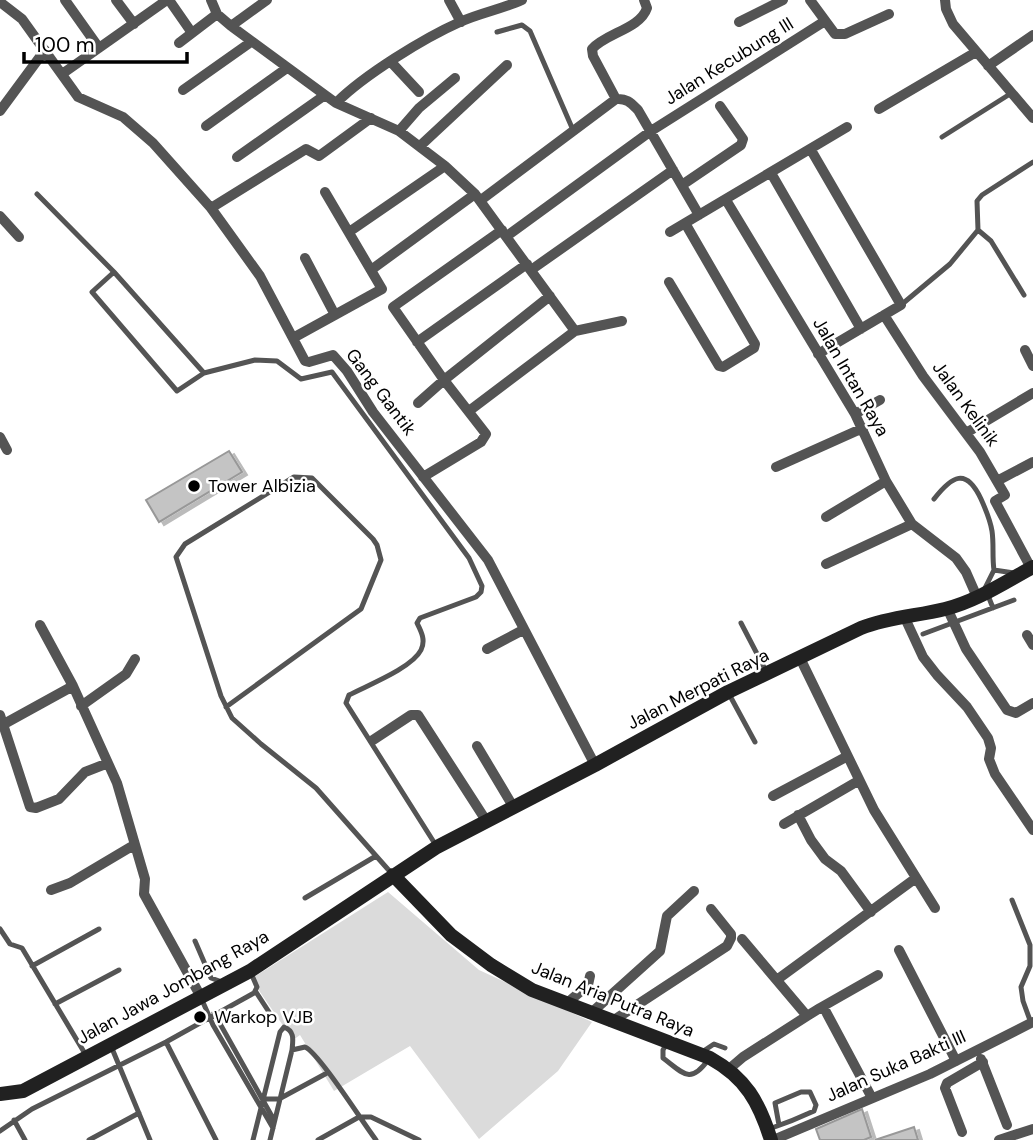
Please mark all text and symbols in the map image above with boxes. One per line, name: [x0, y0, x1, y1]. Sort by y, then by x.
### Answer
street label: Jalan Kecubung III: [660, 12, 798, 110]
scale bar: [24, 21, 187, 65]
text: 100 m: [35, 31, 95, 59]
street label: Jalan Intan Raya: [807, 313, 895, 441]
street label: Gang Gantik: [340, 344, 422, 440]
street label: Jalan Kelinik: [927, 357, 1005, 451]
place label: Tower Albizia: [208, 474, 316, 498]
marker: Tower Albizia: [186, 478, 202, 494]
street label: Jalan Merpati Raya: [623, 643, 773, 735]
street label: Jalan Jawa Jombang Raya: [73, 924, 273, 1050]
street label: Jalan Aria Putra Raya: [528, 955, 698, 1043]
place label: Warkop VJB: [214, 1005, 313, 1029]
marker: Warkop VJB: [192, 1009, 208, 1025]
street label: Jalan Suka Bakti III: [822, 1024, 970, 1108]

